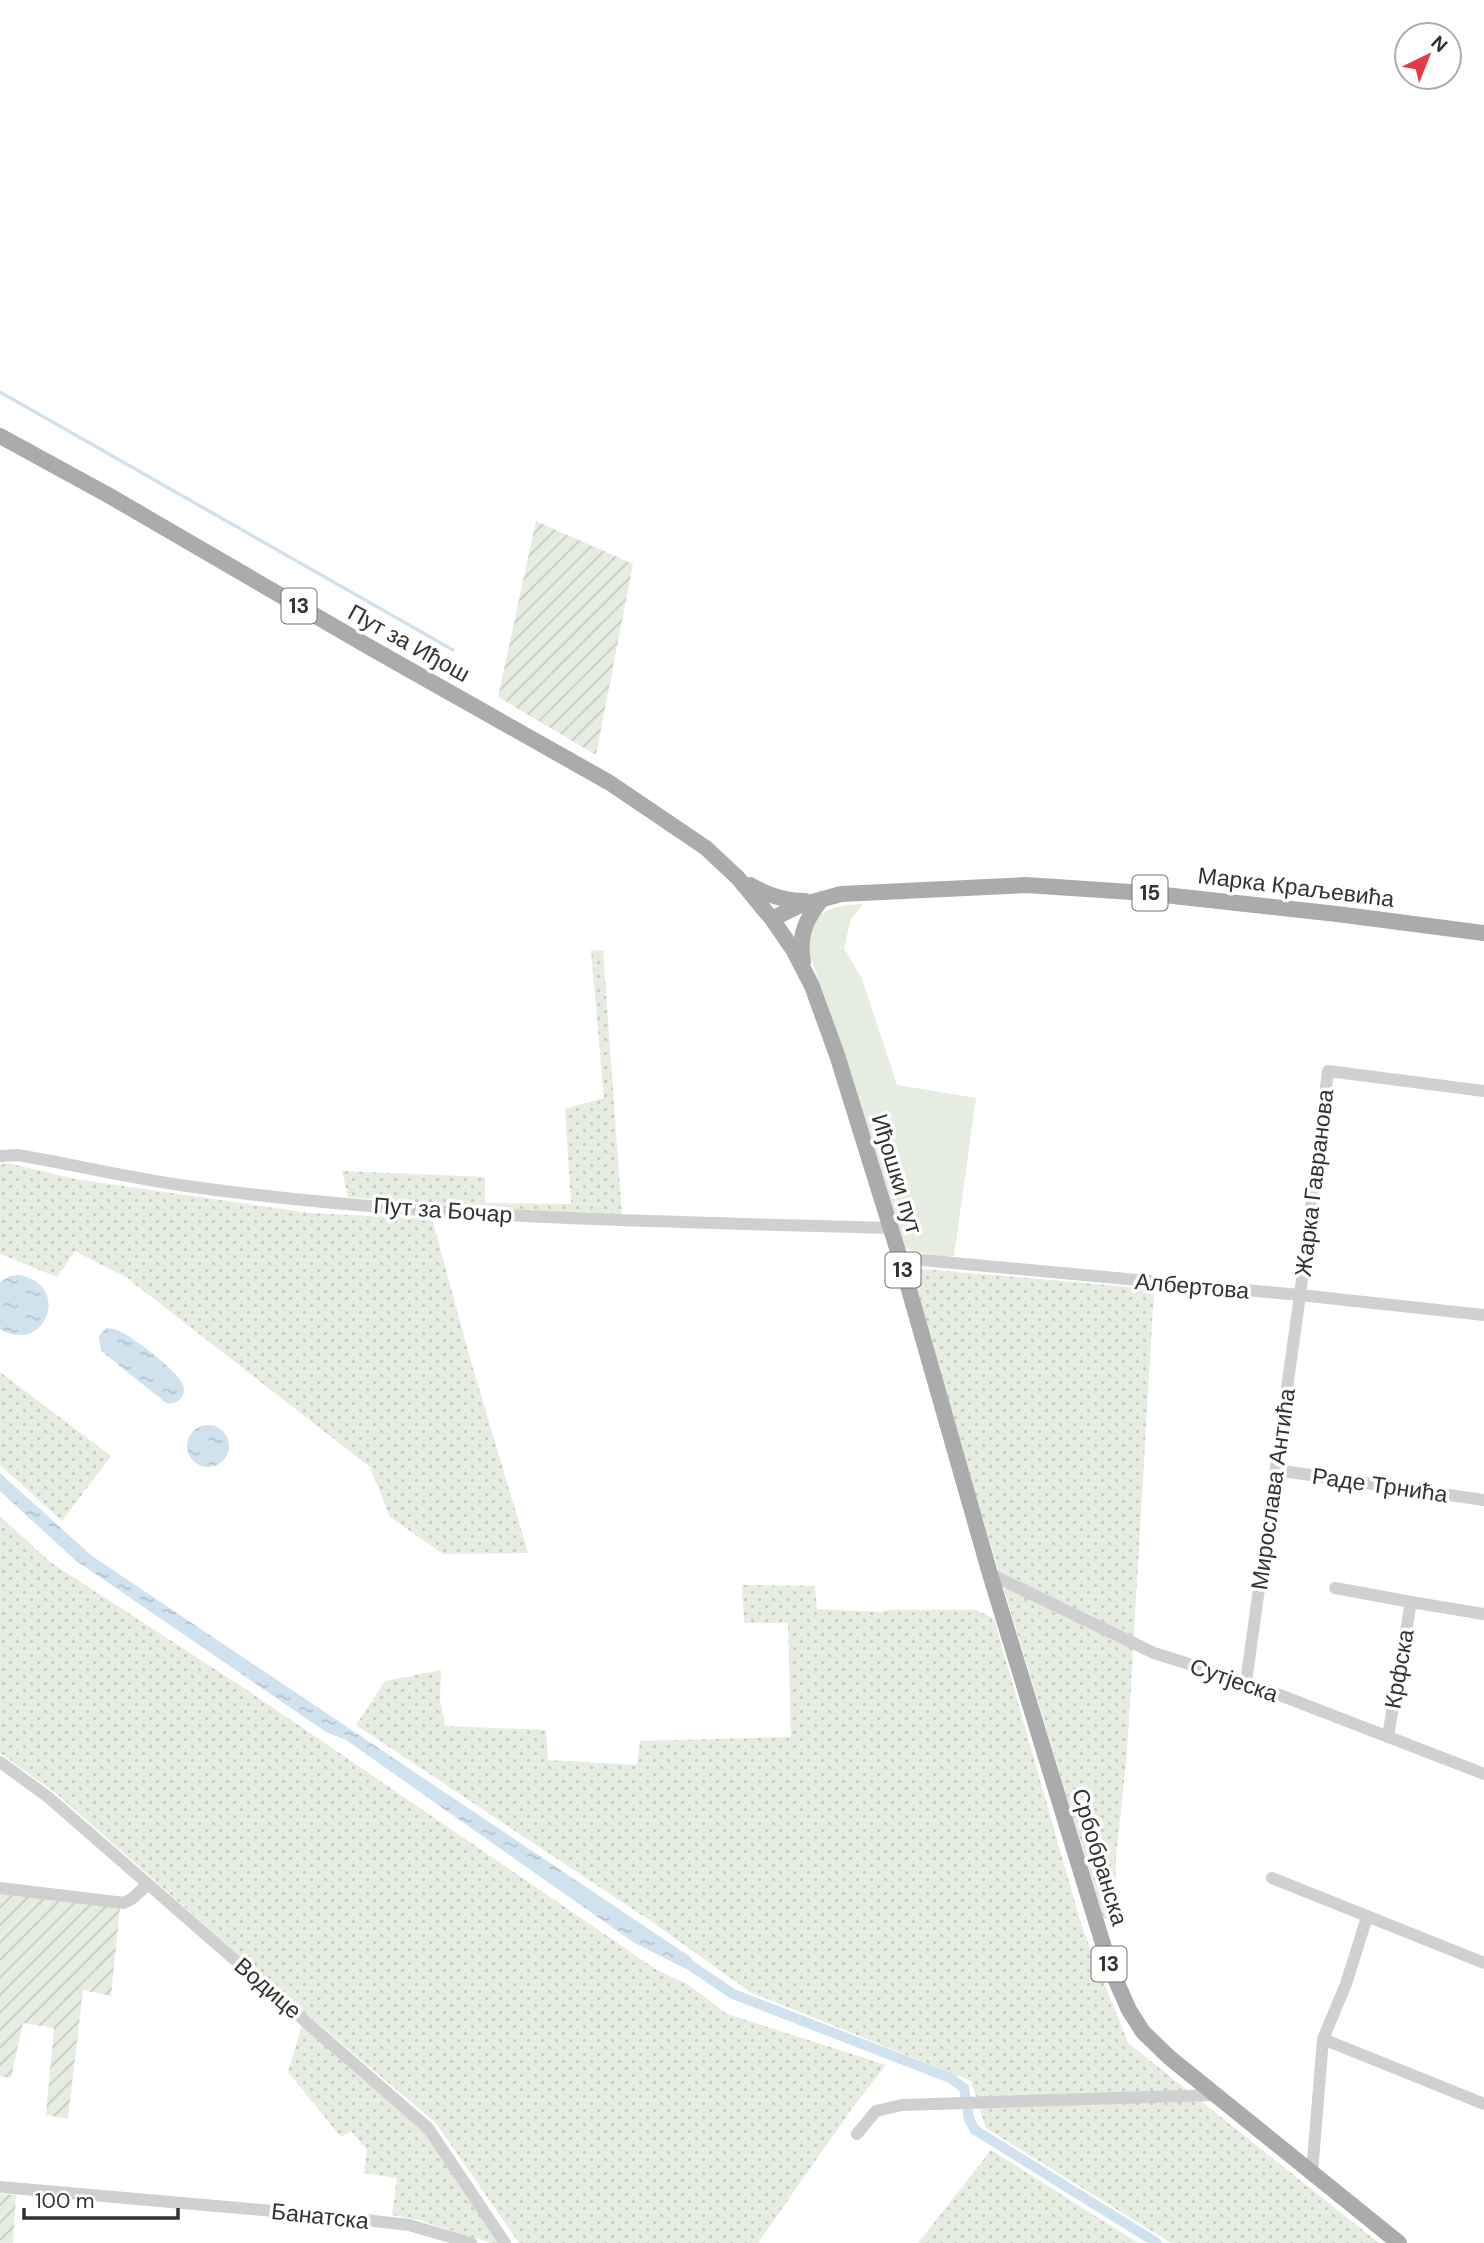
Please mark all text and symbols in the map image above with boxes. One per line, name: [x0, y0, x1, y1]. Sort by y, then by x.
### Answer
north arrow: [1393, 21, 1463, 91]
text: N: [1426, 30, 1453, 58]
road number: 13: [282, 588, 316, 624]
street label: Пут за Иђош: [343, 597, 475, 689]
street label: Марка Краљевића: [1196, 860, 1396, 914]
road number: 15: [1132, 876, 1168, 910]
street label: Жарка Гавранова: [1288, 1087, 1340, 1278]
street label: Иђошки пут: [865, 1110, 930, 1238]
street label: Пут за Бочар: [373, 1190, 513, 1230]
road number: 13: [886, 1252, 920, 1288]
street label: Албертова: [1134, 1266, 1251, 1306]
street label: Мирослава Антића: [1244, 1386, 1302, 1592]
street label: Раде Трнића: [1310, 1461, 1450, 1509]
street label: Крфска: [1377, 1627, 1421, 1711]
street label: Сутјеска: [1186, 1651, 1282, 1709]
street label: Србобранска: [1065, 1785, 1135, 1929]
road number: 13: [1092, 1946, 1126, 1982]
street label: Водице: [228, 1951, 308, 2025]
scale bar: [24, 2176, 178, 2220]
text: 100 m: [35, 2187, 95, 2215]
street label: Банатска: [270, 2196, 371, 2236]

